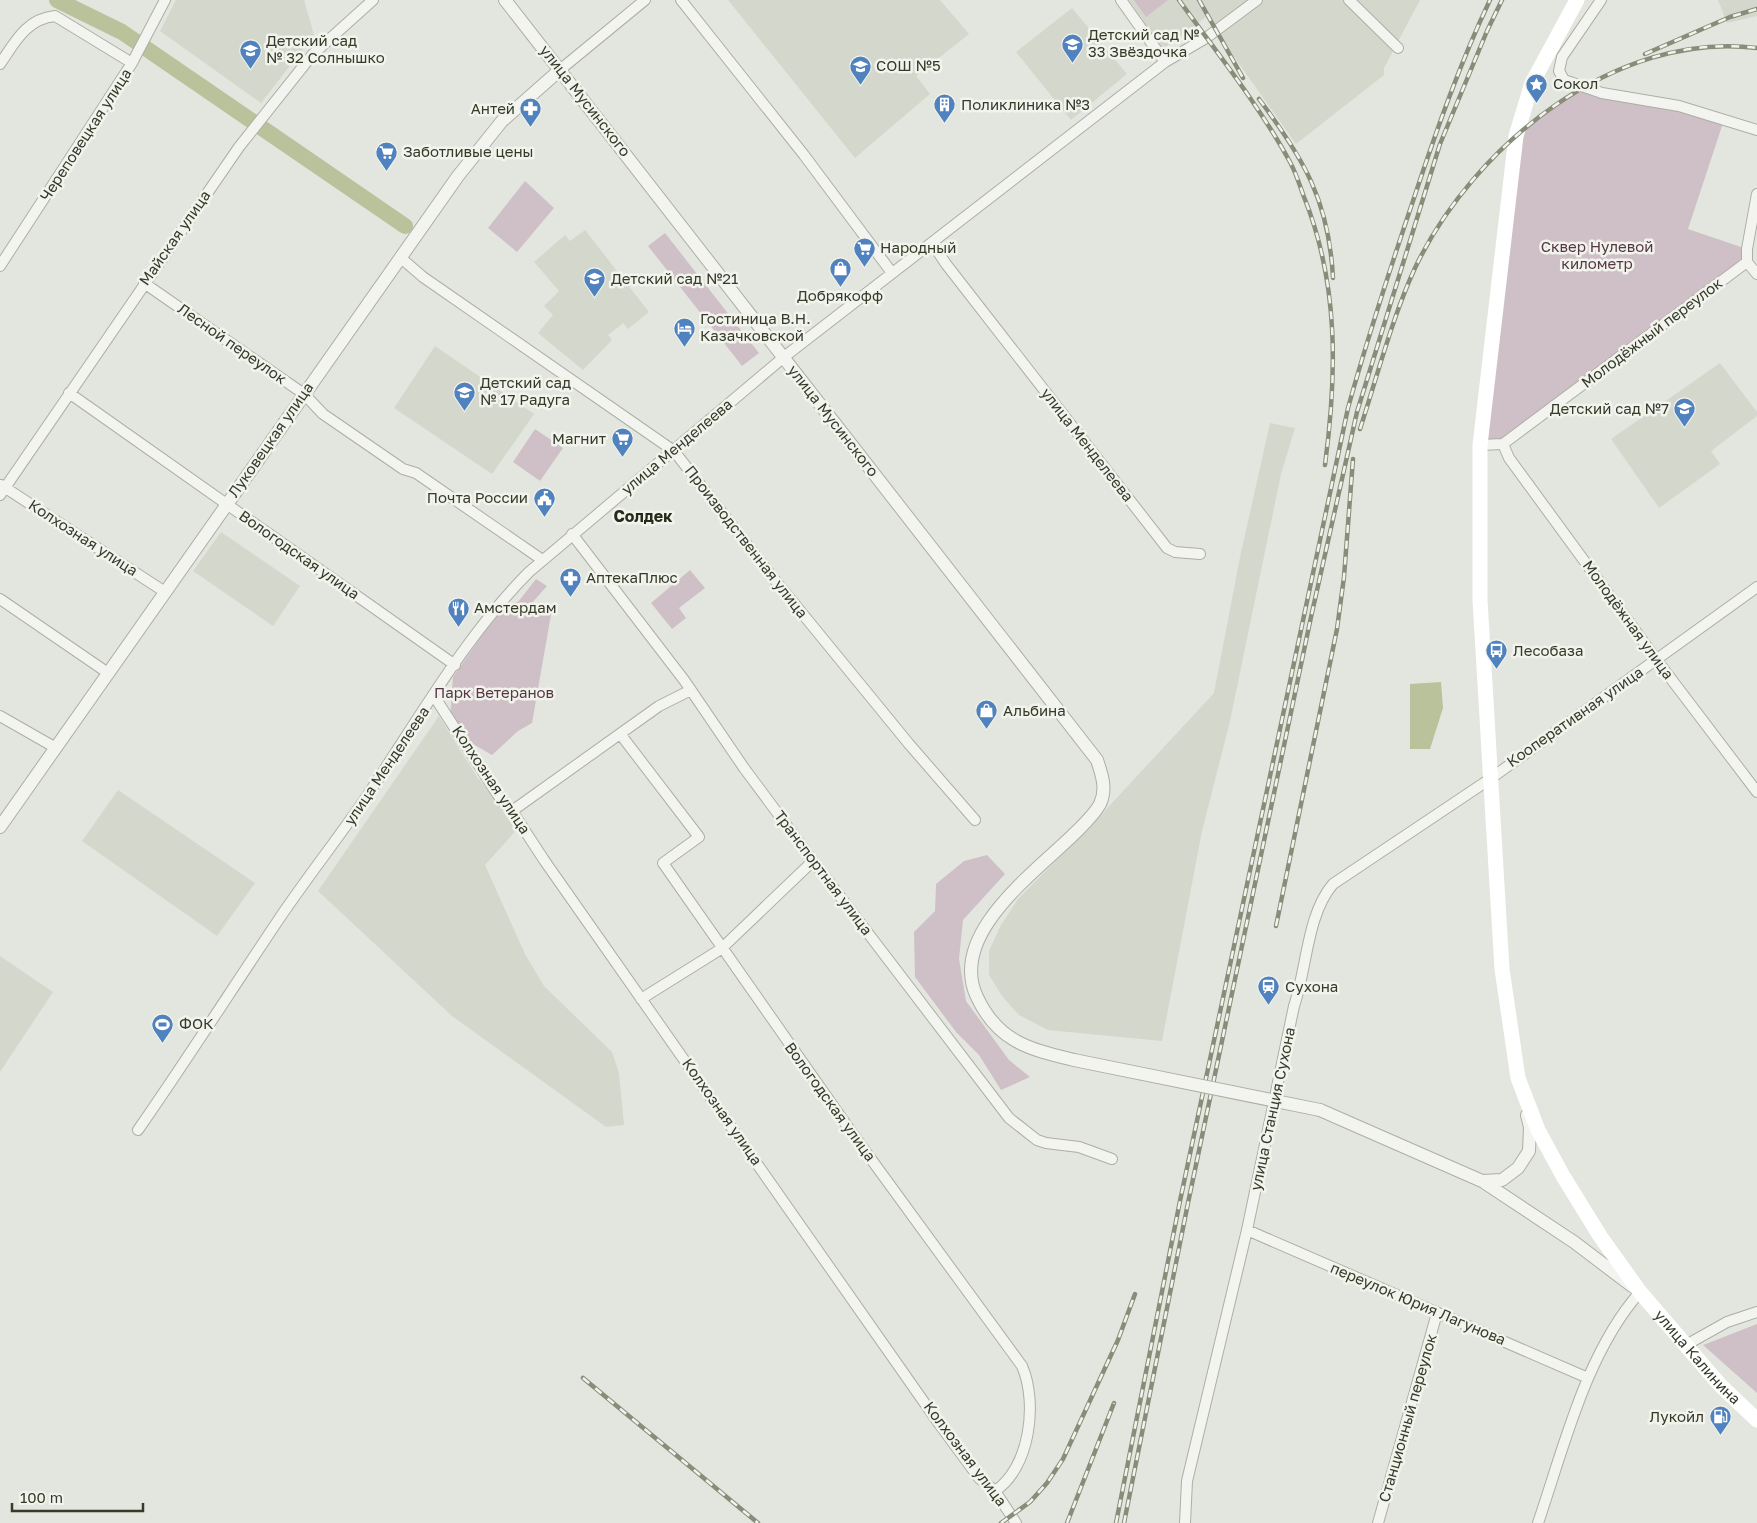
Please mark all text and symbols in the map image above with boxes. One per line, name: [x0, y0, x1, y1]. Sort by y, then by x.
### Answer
place label: Детский сад № 33 Звёздочка: [1088, 25, 1199, 60]
place label: Детский сад № 32 Солнышко: [266, 31, 385, 66]
school or university icon: Детский сад № 33 Звёздочка: [1060, 32, 1084, 63]
school or university icon: Детский сад № 32 Солнышко: [238, 38, 262, 69]
street label: улица Мусинского: [537, 41, 635, 160]
school or university icon: СОШ №5: [848, 54, 872, 85]
place label: СОШ №5: [876, 56, 941, 74]
street label: Череповецкая улица: [36, 65, 135, 204]
place icon: Сокол: [1525, 72, 1549, 103]
place label: Сокол: [1553, 74, 1598, 92]
building icon: Поликлиника №3: [933, 93, 957, 124]
place label: Поликлиника №3: [961, 95, 1090, 113]
pharmacy icon: Антей: [519, 97, 543, 128]
place label: Антей: [471, 99, 515, 117]
supermarket icon: Заботливые цены: [375, 140, 399, 171]
place label: Заботливые цены: [403, 142, 534, 160]
street label: Майская улица: [135, 186, 214, 288]
supermarket icon: Народный: [852, 236, 876, 267]
park label: Сквер Нулевой километр: [1541, 237, 1653, 272]
place label: Народный: [880, 238, 956, 256]
shop icon: Добрякофф: [828, 256, 852, 287]
school or university icon: Детский сад №21: [583, 267, 607, 298]
place label: Детский сад №21: [611, 269, 738, 287]
street label: Молодёжный переулок: [1577, 273, 1726, 391]
place label: Добрякофф: [797, 286, 883, 304]
street label: Лесной переулок: [175, 299, 291, 388]
place label: Гостиница В.Н. Казачковской: [700, 309, 811, 344]
hotel icon: Гостиница В.Н. Казачковской: [672, 316, 696, 347]
street label: улица Мусинского: [785, 361, 883, 480]
place label: Детский сад № 17 Радуга: [480, 373, 571, 408]
street label: Луковецкая улица: [224, 379, 317, 500]
school or university icon: Детский сад № 17 Радуга: [452, 380, 476, 411]
street label: улица Менделеева: [1038, 384, 1138, 505]
street label: улица Менделеева: [617, 395, 735, 498]
school or university icon: Детский сад №7: [1673, 397, 1697, 428]
place label: Детский сад №7: [1550, 399, 1669, 417]
supermarket icon: Магнит: [610, 427, 634, 458]
place label: Магнит: [552, 429, 607, 447]
street label: Производственная улица: [682, 462, 812, 621]
public building icon: Почта России: [532, 486, 556, 517]
place label: Почта России: [427, 488, 528, 506]
street label: Колхозная улица: [26, 495, 142, 579]
street label: Вологодская улица: [236, 506, 363, 602]
district label: Солдек: [614, 506, 673, 526]
street label: Молодёжная улица: [1580, 556, 1678, 682]
pharmacy icon: АптекаПлюс: [558, 566, 582, 597]
place label: АптекаПлюс: [586, 568, 678, 586]
restaurant icon: Амстердам: [446, 596, 470, 627]
place label: Амстердам: [474, 598, 557, 616]
bus stop icon: Лесобаза: [1485, 639, 1509, 670]
place label: Лесобаза: [1513, 641, 1583, 659]
street label: Кооперативная улица: [1503, 662, 1646, 770]
park label: Парк Ветеранов: [434, 683, 554, 701]
shop icon: Альбина: [975, 699, 999, 730]
place label: Альбина: [1003, 701, 1066, 719]
street label: улица Менделеева: [340, 703, 433, 828]
street label: Колхозная улица: [449, 722, 535, 837]
street label: Транспортная улица: [771, 807, 877, 938]
station icon: Сухона: [1257, 975, 1281, 1006]
place label: Сухона: [1285, 977, 1338, 995]
sports icon: ФОК: [151, 1012, 175, 1043]
place label: ФОК: [179, 1014, 214, 1032]
street label: улица Станция Сухона: [1246, 1025, 1298, 1192]
street label: Вологодская улица: [782, 1038, 880, 1164]
street label: Колхозная улица: [679, 1054, 766, 1168]
street label: переулок Юрия Лагунова: [1328, 1258, 1509, 1348]
street label: улица Калинина: [1651, 1306, 1745, 1408]
street label: Станционный переулок: [1374, 1331, 1440, 1504]
street label: Колхозная улица: [921, 1397, 1011, 1509]
fuel station icon: Лукойл: [1708, 1405, 1732, 1436]
place label: Лукойл: [1650, 1407, 1704, 1425]
scale bar: [12, 1480, 144, 1512]
text: 100 m: [20, 1488, 63, 1506]

